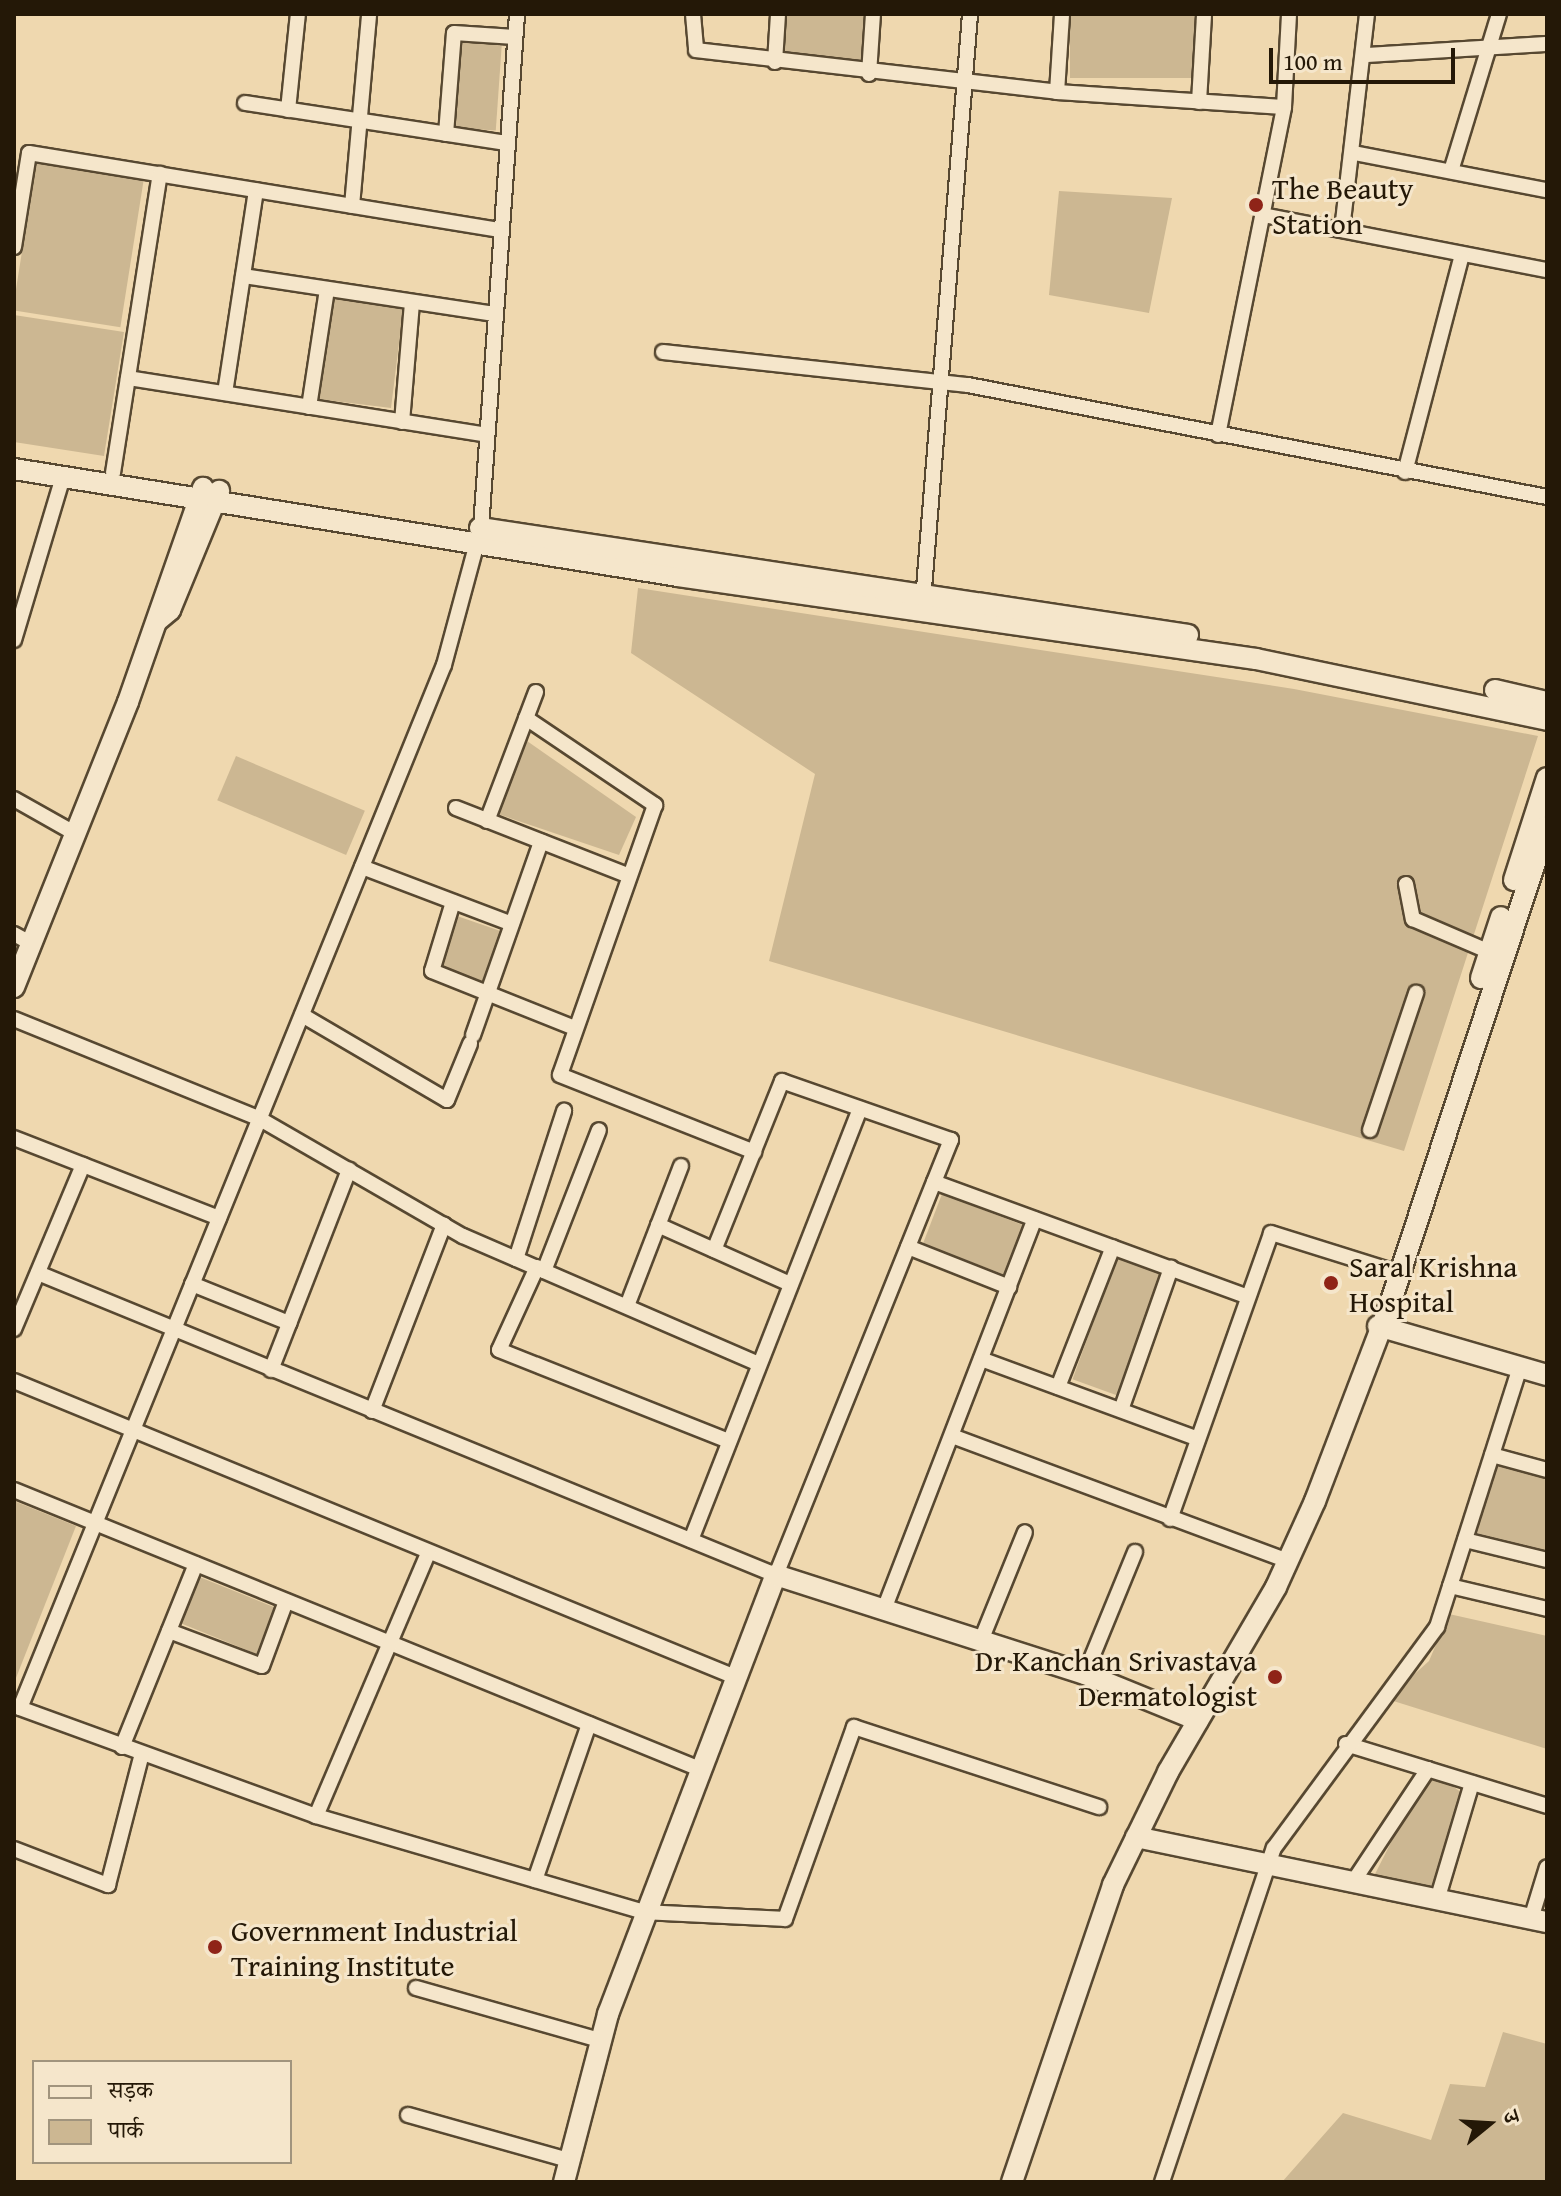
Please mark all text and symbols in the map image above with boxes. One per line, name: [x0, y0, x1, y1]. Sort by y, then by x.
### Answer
scale bar: [1273, 32, 1459, 82]
text: 100 m: [1283, 44, 1343, 79]
place label: The Beauty Station: [1272, 170, 1413, 240]
marker: The Beauty Station: [1247, 196, 1265, 214]
place label: Saral Krishna Hospital: [1349, 1248, 1517, 1318]
marker: Saral Krishna Hospital: [1320, 1272, 1342, 1294]
place label: Dr Kanchan Srivastava Dermatologist: [975, 1642, 1257, 1712]
marker: Dr Kanchan Srivastava Dermatologist: [1264, 1666, 1286, 1688]
place label: Government Industrial Training Institute: [231, 1912, 518, 1982]
marker: Government Industrial Training Institute: [206, 1938, 224, 1956]
legend: [32, 2060, 292, 2164]
text: सड़क: [108, 2072, 153, 2107]
north arrow: [1449, 2084, 1529, 2164]
text: उ: [1495, 2106, 1529, 2127]
text: पार्क: [108, 2112, 143, 2147]

